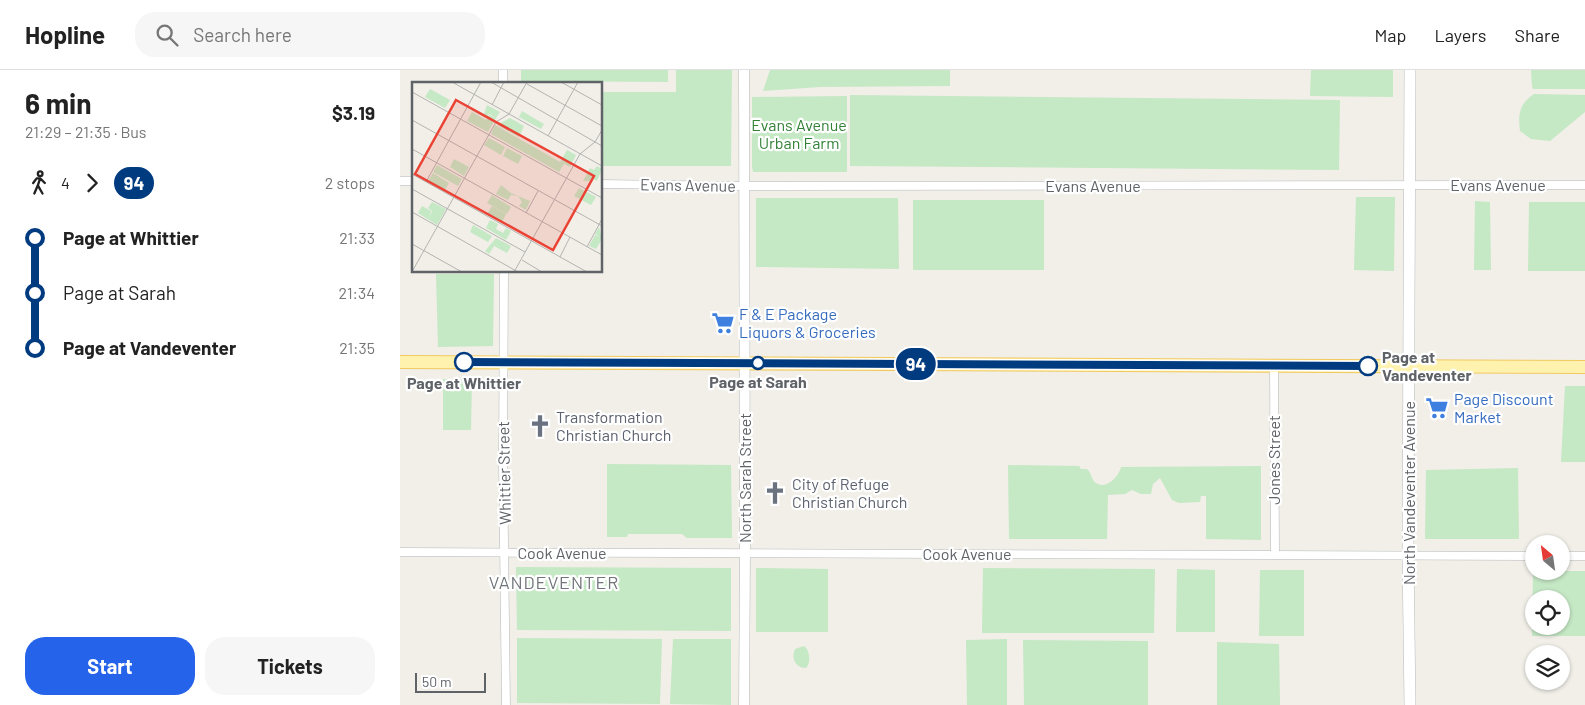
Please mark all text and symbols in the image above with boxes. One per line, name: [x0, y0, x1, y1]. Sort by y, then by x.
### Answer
search box: [135, 12, 485, 57]
text: Hopline: [25, 20, 105, 49]
icon: search: [153, 21, 181, 49]
text: Search here: [193, 23, 292, 46]
text: Map: [1374, 24, 1406, 46]
text: Layers: [1434, 24, 1487, 46]
text: Share: [1515, 24, 1560, 46]
inset map: [412, 82, 602, 272]
text: 6 min: [25, 86, 91, 120]
text: $3.19: [332, 101, 375, 124]
park label: Evans Avenue Urban Farm: [751, 115, 847, 152]
text: 21:29 – 21:35 · Bus: [25, 122, 147, 141]
icon: walk: [25, 169, 53, 197]
icon: forward: [78, 169, 106, 197]
text: 94: [124, 172, 144, 194]
text: 4: [61, 173, 70, 192]
text: 2 stops: [325, 173, 375, 192]
street label: Evans Avenue: [640, 174, 736, 195]
street label: Evans Avenue: [1450, 175, 1546, 194]
street label: Evans Avenue: [1045, 176, 1141, 195]
text: Page at Whittier: [63, 226, 199, 249]
text: 21:33: [339, 228, 375, 247]
text: Page at Sarah: [63, 281, 176, 304]
text: 21:34: [339, 283, 375, 302]
place label: F & E Package Liquors & Groceries: [739, 304, 876, 341]
supermarket icon: F & E Package Liquors & Groceries: [710, 310, 736, 336]
text: Page at Vandeventer: [63, 336, 236, 359]
text: 21:35: [339, 338, 375, 357]
place label: Page at Vandeventer: [1382, 347, 1472, 384]
line badge: 94: [894, 348, 938, 380]
marker: Page at Whittier: [454, 352, 474, 372]
text: 94: [906, 353, 926, 375]
marker: Page at Sarah: [751, 356, 765, 370]
marker: Page at Vandeventer: [1358, 356, 1378, 376]
place label: Page at Sarah: [709, 372, 807, 391]
place label: Page at Whittier: [407, 373, 521, 392]
place label: Page Discount Market: [1454, 389, 1554, 426]
supermarket icon: Page Discount Market: [1424, 395, 1450, 421]
street label: North Vandeventer Avenue: [1399, 401, 1418, 585]
place label: Transformation Christian Church: [556, 407, 671, 444]
church icon: Transformation Christian Church: [527, 413, 553, 439]
street label: North Sarah Street: [735, 413, 754, 543]
street label: Jones Street: [1264, 415, 1283, 505]
street label: Whittier Street: [493, 421, 514, 525]
place label: City of Refuge Christian Church: [792, 474, 907, 511]
church icon: City of Refuge Christian Church: [762, 480, 788, 506]
north arrow: [1525, 535, 1570, 580]
map controls: [1525, 535, 1570, 690]
street label: Cook Avenue: [517, 543, 607, 562]
street label: Cook Avenue: [922, 544, 1012, 563]
district label: VANDEVENTER: [489, 571, 619, 593]
button: locate: [1525, 590, 1570, 635]
button: Start: [25, 637, 195, 695]
button: Tickets: [205, 637, 375, 695]
button: layers: [1525, 645, 1570, 690]
scale bar: [415, 670, 486, 693]
text: 50 m: [422, 673, 451, 690]

